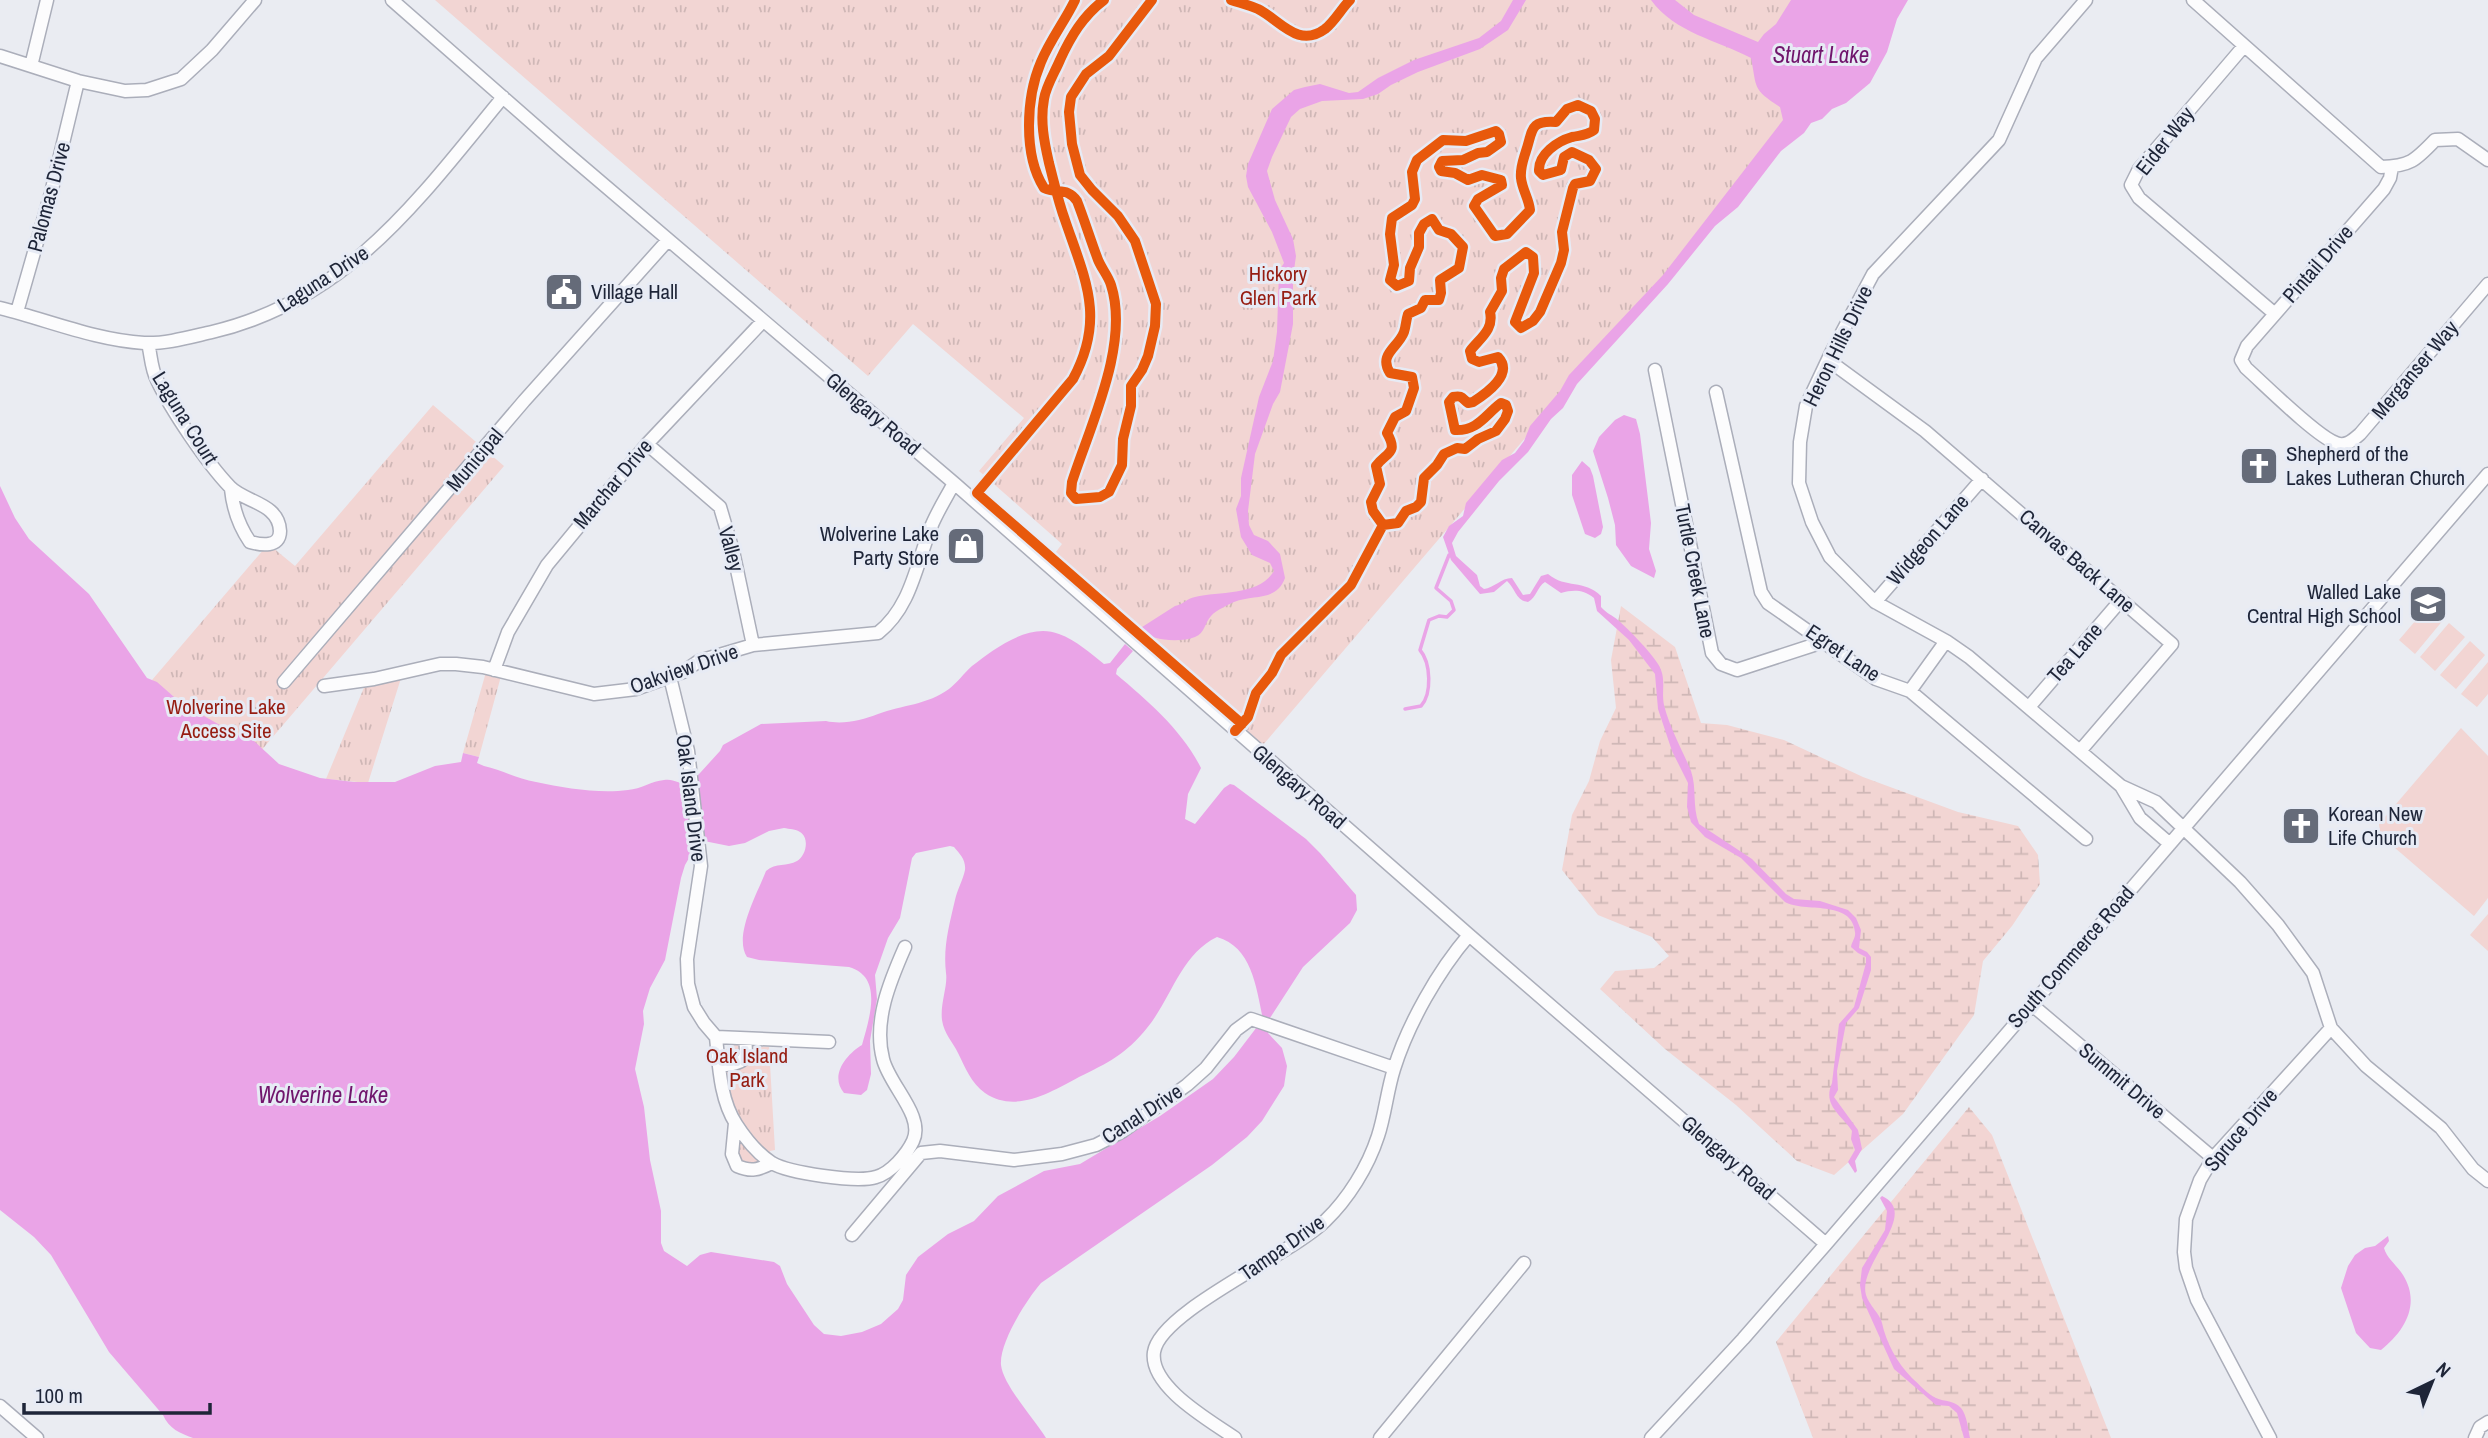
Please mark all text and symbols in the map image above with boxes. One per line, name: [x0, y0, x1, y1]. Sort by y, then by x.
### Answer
water label: Stuart Lake: [1773, 39, 1869, 70]
street label: Eider Way: [2129, 100, 2201, 181]
street label: Palomas Drive: [20, 139, 77, 255]
street label: Pintail Drive: [2276, 218, 2360, 309]
street label: Laguna Drive: [271, 238, 374, 319]
park label: Hickory Glen Park: [1240, 259, 1317, 312]
public building icon: Village Hall: [543, 271, 585, 313]
place label: Village Hall: [591, 277, 678, 306]
street label: Heron Hills Drive: [1796, 281, 1879, 411]
street label: Merganser Way: [2365, 314, 2465, 425]
street label: Glengary Road: [820, 365, 927, 462]
street label: Laguna Court: [145, 366, 225, 470]
street label: Municipal: [440, 422, 510, 498]
street label: Marchar Drive: [566, 433, 659, 535]
place label: Shepherd of the Lakes Lutheran Church: [2286, 439, 2465, 492]
church icon: Shepherd of the Lakes Lutheran Church: [2238, 445, 2280, 487]
street label: Widgeon Lane: [1880, 488, 1975, 591]
street label: Turtle Creek Lane: [1668, 501, 1723, 641]
street label: Canvas Back Lane: [2013, 502, 2141, 619]
place label: Wolverine Lake Party Store: [820, 519, 939, 572]
street label: Valley: [712, 523, 751, 575]
shop icon: Wolverine Lake Party Store: [945, 525, 987, 567]
place label: Walled Lake Central High School: [2247, 577, 2401, 630]
school or university icon: Walled Lake Central High School: [2407, 583, 2449, 625]
street label: Tea Lane: [2040, 616, 2109, 689]
street label: Egret Lane: [1800, 617, 1886, 688]
street label: Oakview Drive: [626, 636, 742, 701]
park label: Wolverine Lake Access Site: [166, 692, 286, 745]
street label: Oak Island Drive: [669, 733, 714, 863]
street label: Glengary Road: [1246, 738, 1353, 836]
place label: Korean New Life Church: [2328, 799, 2423, 852]
church icon: Korean New Life Church: [2280, 805, 2322, 847]
street label: South Commerce Road: [2001, 879, 2141, 1034]
street label: Summit Drive: [2073, 1036, 2172, 1126]
park label: Oak Island Park: [706, 1041, 788, 1094]
street label: Canal Drive: [1096, 1077, 1188, 1151]
water label: Wolverine Lake: [258, 1079, 388, 1110]
street label: Spruce Drive: [2197, 1082, 2284, 1177]
street label: Glengary Road: [1675, 1109, 1782, 1207]
street label: Tampa Drive: [1233, 1208, 1330, 1288]
north arrow: [2397, 1347, 2467, 1417]
text: N: [2431, 1356, 2457, 1383]
scale bar: [24, 1372, 210, 1416]
text: 100 m: [35, 1381, 83, 1410]

